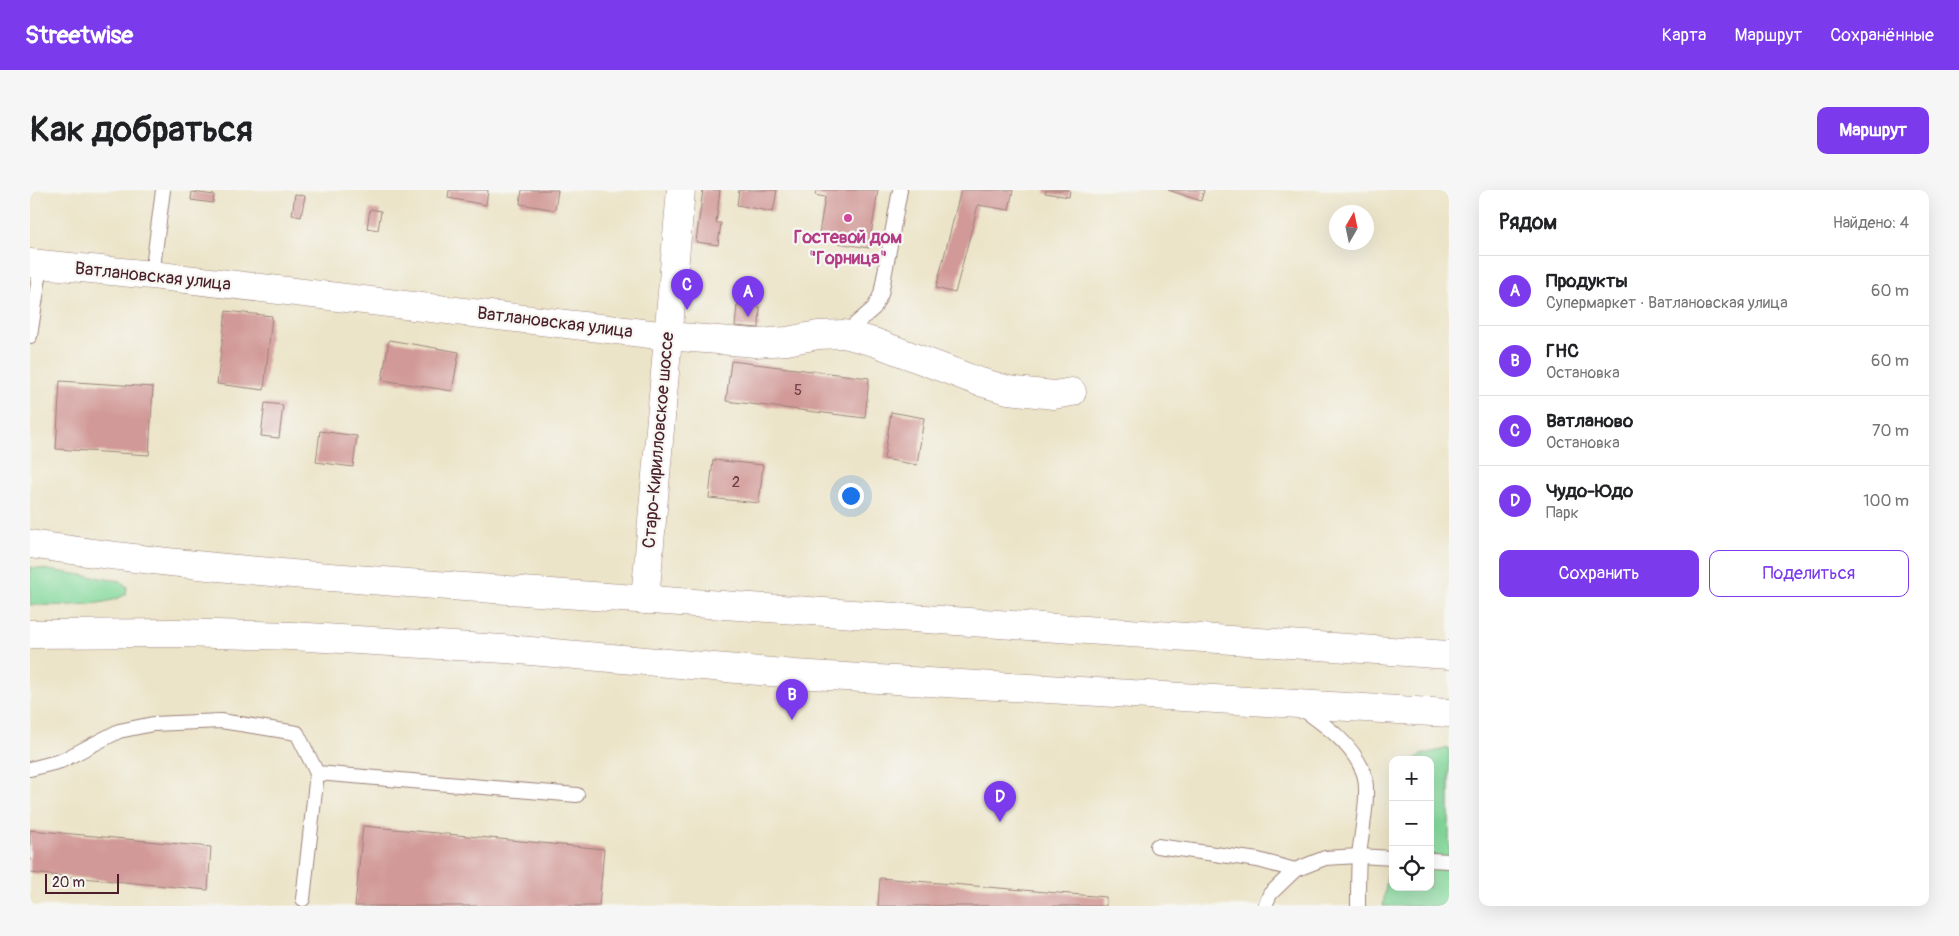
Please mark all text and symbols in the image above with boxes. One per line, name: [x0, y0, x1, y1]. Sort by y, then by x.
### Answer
text: Streetwise: [25, 21, 133, 50]
text: Карта: [1662, 24, 1706, 47]
text: Маршрут: [1734, 24, 1802, 47]
text: Сохранённые: [1830, 24, 1934, 47]
button: Маршрут: [1817, 107, 1929, 154]
text: Как добраться: [30, 108, 253, 152]
north arrow: [1329, 205, 1374, 250]
text: Рядом: [1499, 209, 1557, 236]
marker: Гостевой дом "Горница": [842, 212, 854, 224]
text: Найдено: 4: [1833, 213, 1909, 233]
place label: Гостевой дом "Горница": [794, 226, 902, 270]
street label: Ватлановская улица: [74, 257, 232, 296]
pin: C: [671, 269, 703, 310]
text: Продукты: [1546, 269, 1628, 293]
pin: A: [732, 276, 764, 317]
text: A: [1510, 281, 1520, 301]
text: 60 m: [1871, 281, 1909, 301]
text: Супермаркет · Ватлановская улица: [1546, 293, 1788, 313]
street label: Ватлановская улица: [476, 302, 634, 343]
street label: Старо-Кирилловское шоссе: [638, 331, 679, 549]
text: ГНС: [1546, 339, 1579, 363]
text: B: [1510, 351, 1520, 371]
text: 60 m: [1871, 351, 1909, 371]
text: Остановка: [1546, 363, 1620, 383]
house number: 5: [794, 381, 802, 400]
text: Ватланово: [1546, 409, 1633, 433]
text: C: [1510, 421, 1520, 441]
text: 70 m: [1872, 421, 1909, 441]
text: Остановка: [1546, 433, 1620, 453]
house number: 2: [732, 473, 740, 492]
text: Чудо-Юдо: [1546, 479, 1633, 503]
your location: [838, 483, 864, 509]
text: D: [1510, 491, 1520, 511]
text: 100 m: [1863, 491, 1909, 511]
text: Парк: [1546, 503, 1579, 523]
button: Сохранить: [1499, 550, 1699, 597]
button: Поделиться: [1709, 550, 1909, 597]
pin: B: [776, 679, 808, 720]
map controls: [1389, 756, 1434, 891]
button: +: [1389, 756, 1434, 801]
pin: D: [984, 781, 1016, 822]
button: −: [1389, 801, 1434, 846]
button: locate: [1389, 846, 1434, 891]
scale bar: [45, 871, 119, 894]
text: 20 m: [52, 874, 85, 891]

